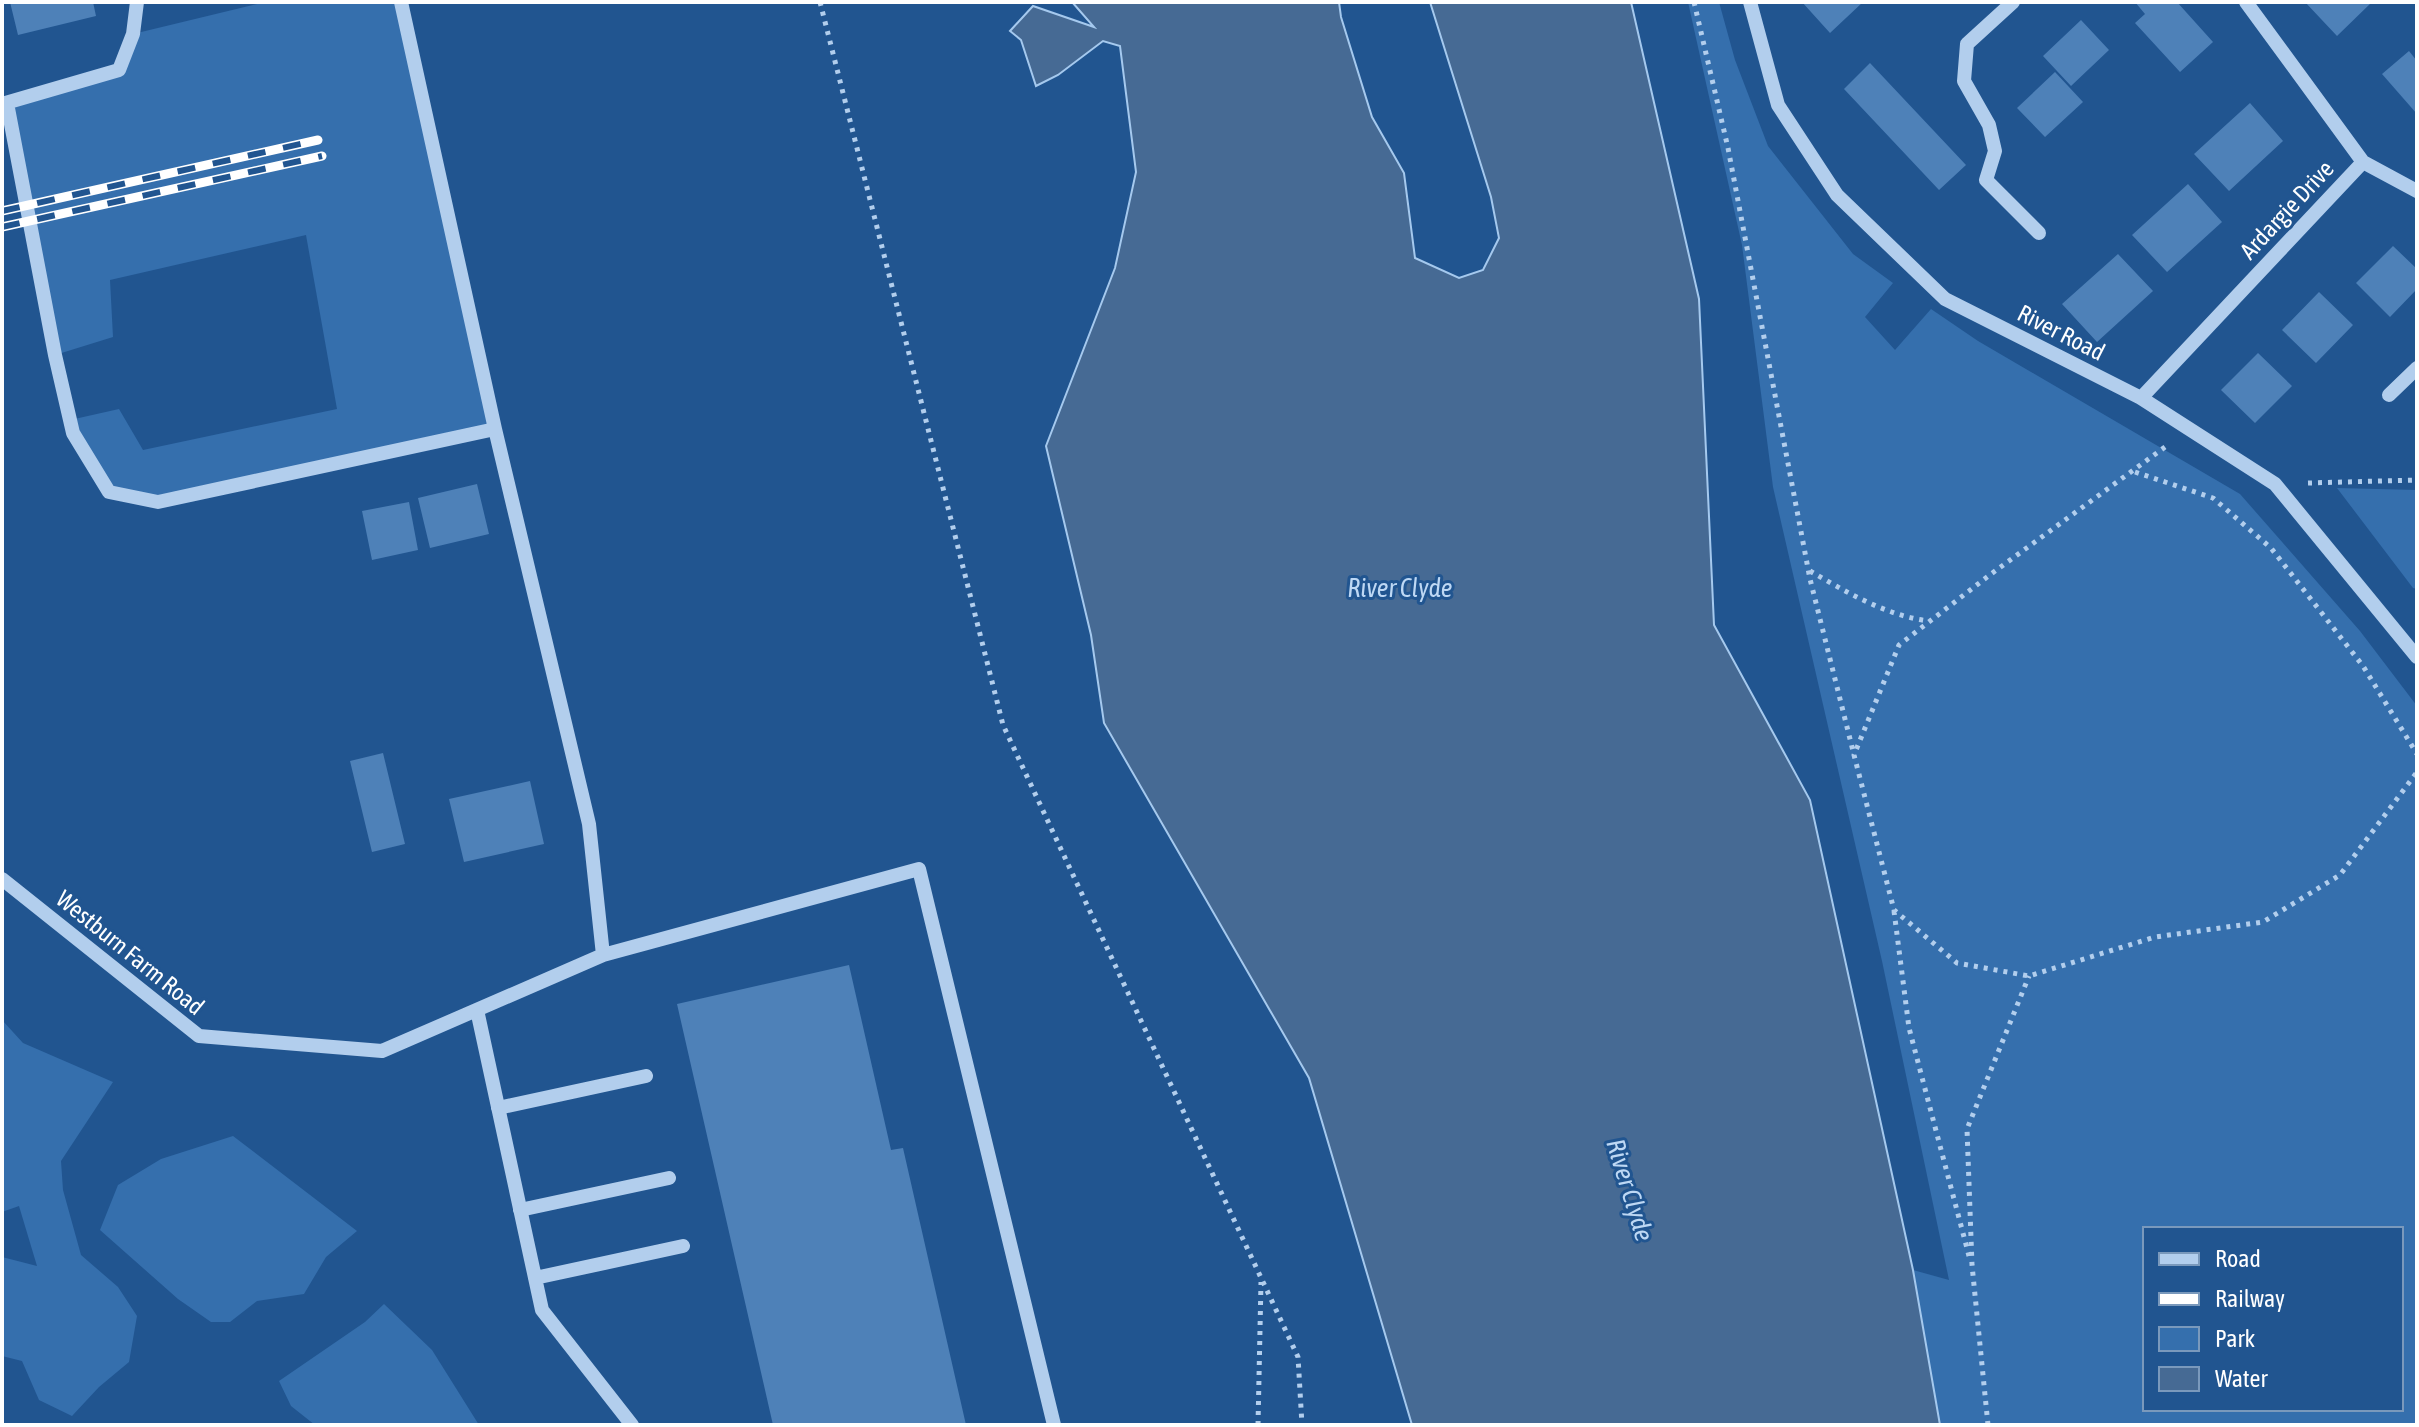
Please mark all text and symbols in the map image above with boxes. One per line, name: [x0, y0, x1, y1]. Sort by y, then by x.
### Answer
street label: Ardargie Drive: [2234, 155, 2339, 264]
street label: River Road: [2013, 299, 2109, 366]
water label: River Clyde: [1347, 573, 1453, 603]
street label: Westburn Farm Road: [51, 885, 209, 1020]
water label: River Clyde: [1600, 1135, 1660, 1245]
legend: [2143, 1227, 2403, 1411]
text: Road: [2215, 1245, 2261, 1272]
text: Railway: [2215, 1285, 2285, 1312]
text: Park: [2215, 1325, 2256, 1352]
text: Water: [2215, 1365, 2268, 1392]

